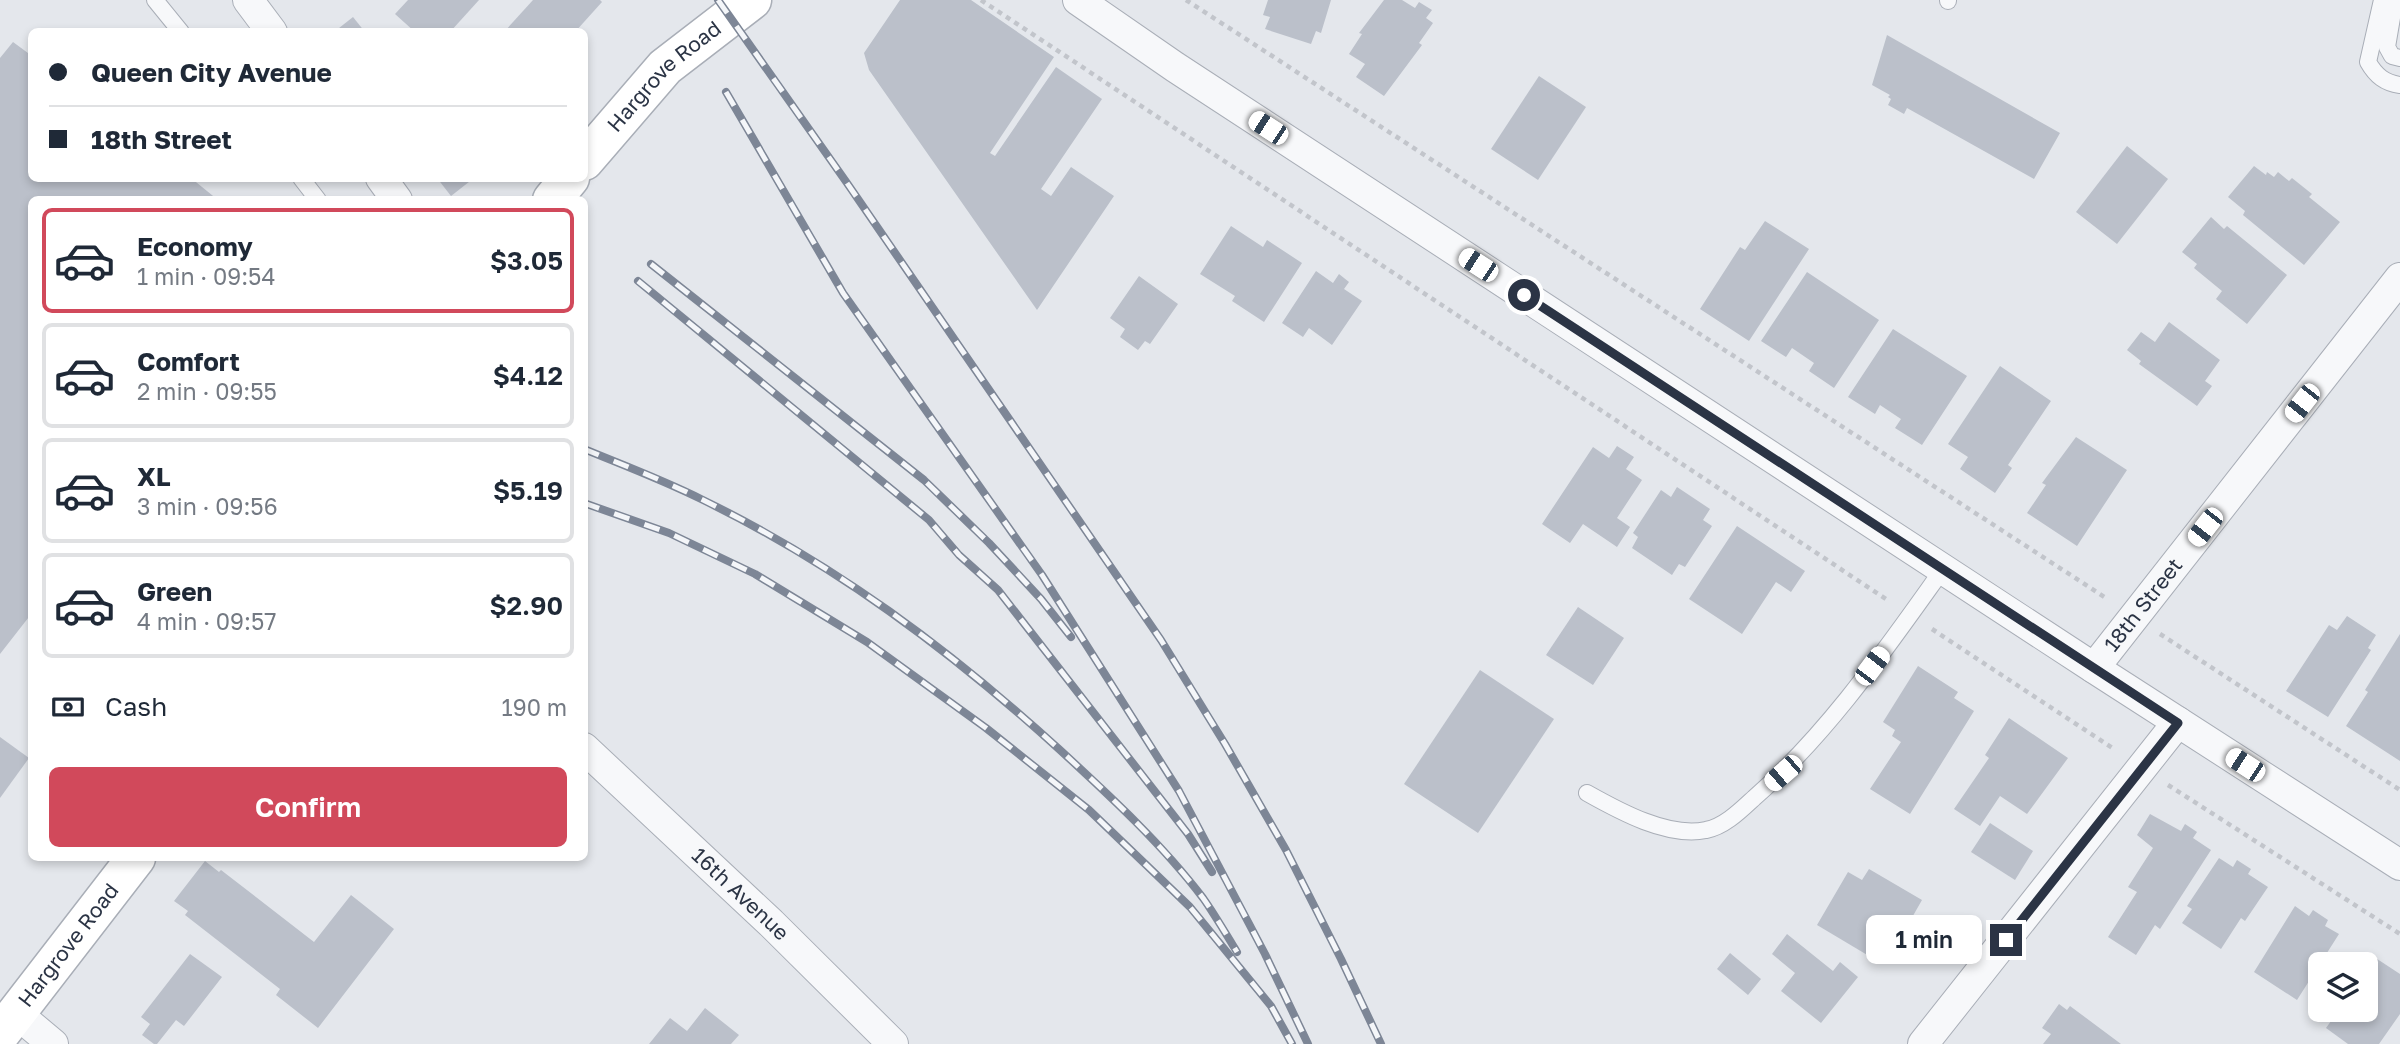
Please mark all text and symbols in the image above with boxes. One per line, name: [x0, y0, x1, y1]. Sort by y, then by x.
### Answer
street label: Hargrove Road: [601, 15, 726, 137]
text: Queen City Avenue: [91, 57, 332, 88]
car: [1245, 108, 1292, 148]
text: 18th Street: [91, 124, 232, 155]
icon: car: [53, 229, 116, 292]
text: Economy: [137, 231, 253, 262]
text: $3.05: [490, 245, 563, 276]
car: [1455, 245, 1502, 285]
text: 1 min · 09:54: [137, 262, 275, 290]
route start: [1508, 279, 1540, 311]
icon: car: [53, 344, 116, 407]
text: Comfort: [137, 346, 240, 377]
text: $4.12: [493, 360, 563, 391]
text: 2 min · 09:55: [137, 377, 277, 405]
car: [2281, 380, 2324, 426]
icon: car: [53, 459, 116, 522]
text: XL: [137, 461, 171, 492]
text: $5.19: [493, 475, 563, 506]
text: 3 min · 09:56: [137, 492, 278, 520]
car: [2184, 504, 2227, 550]
street label: 18th Street: [2098, 552, 2187, 656]
icon: car: [53, 574, 116, 637]
text: Green: [137, 576, 212, 607]
text: $2.90: [489, 590, 563, 621]
text: 4 min · 09:57: [137, 607, 276, 635]
car: [1851, 643, 1894, 689]
icon: cash: [49, 688, 87, 726]
text: Cash: [105, 691, 167, 722]
text: 190 m: [502, 693, 567, 721]
car: [2222, 745, 2269, 785]
car: [1761, 751, 1806, 795]
button: Confirm: [49, 767, 567, 847]
street label: 16th Avenue: [687, 842, 795, 945]
street label: Hargrove Road: [12, 878, 124, 1012]
callout: 1 min: [1866, 916, 1982, 964]
route end: [1990, 924, 2022, 956]
text: 1 min: [1895, 925, 1953, 953]
map controls: [2308, 952, 2378, 1022]
button: layers: [2308, 952, 2378, 1022]

